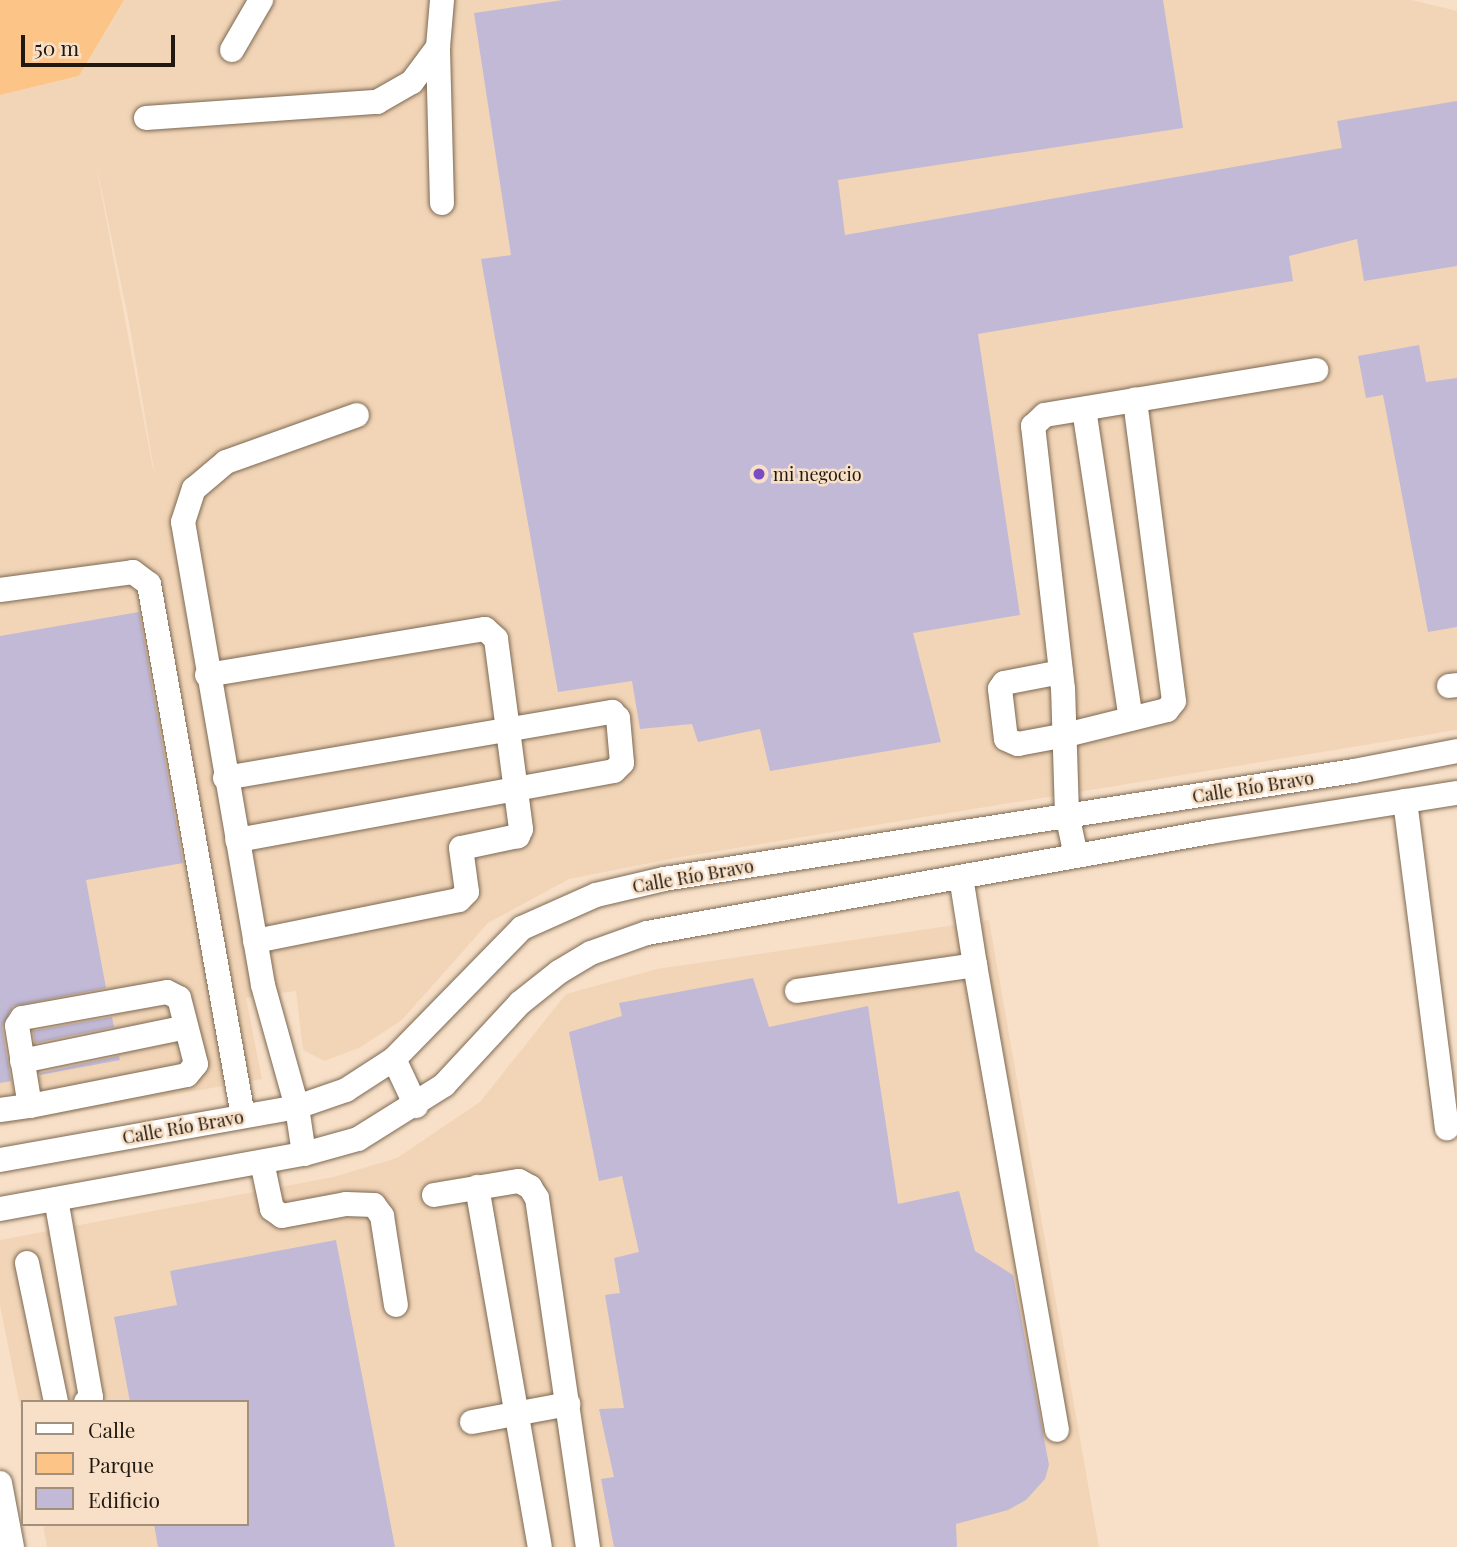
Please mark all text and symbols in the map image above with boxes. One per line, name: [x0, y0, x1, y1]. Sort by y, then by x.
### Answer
scale bar: [24, 21, 178, 65]
text: 50 m: [34, 33, 79, 61]
place label: mi negocio: [773, 463, 862, 485]
marker: mi negocio: [751, 466, 767, 482]
street label: Calle Río Bravo: [1191, 767, 1315, 807]
street label: Calle Río Bravo: [631, 855, 755, 897]
street label: Calle Río Bravo: [121, 1106, 245, 1148]
legend: [21, 1400, 248, 1526]
text: Calle: [88, 1415, 135, 1443]
text: Parque: [88, 1450, 154, 1478]
text: Edificio: [88, 1485, 160, 1513]

